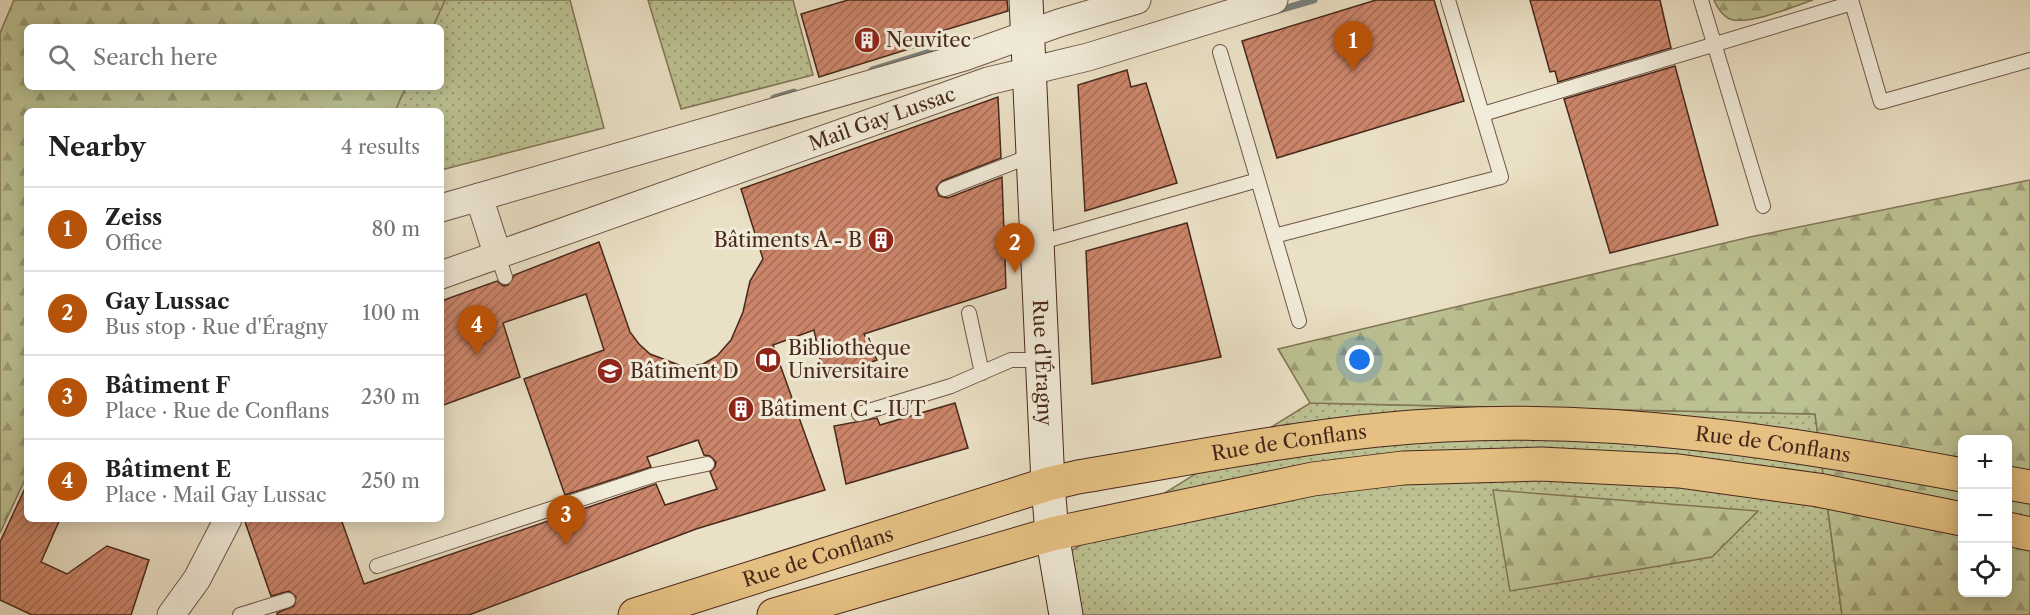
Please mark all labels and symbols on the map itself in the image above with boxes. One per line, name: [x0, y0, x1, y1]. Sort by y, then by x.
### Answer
pin: 1: [1334, 22, 1372, 71]
building icon: Neuvitec: [852, 25, 882, 55]
place label: Neuvitec: [886, 28, 971, 52]
street label: Mail Gay Lussac: [806, 82, 959, 156]
pin: 2: [996, 224, 1034, 273]
building icon: Bâtiments A - B: [866, 225, 896, 255]
place label: Bâtiments A - B: [714, 228, 862, 252]
street label: Rue d'Éragny: [1028, 299, 1057, 427]
pin: 4: [458, 306, 496, 355]
place label: Bibliothèque Universitaire: [788, 336, 911, 383]
library icon: Bibliothèque Universitaire: [753, 345, 783, 375]
your location: [1345, 345, 1374, 374]
school or university icon: Bâtiment D: [595, 356, 625, 386]
place label: Bâtiment D: [630, 359, 739, 383]
building icon: Bâtiment C - IUT: [726, 394, 756, 424]
place label: Bâtiment C - IUT: [760, 397, 926, 421]
street label: Rue de Conflans: [1209, 419, 1368, 466]
street label: Rue de Conflans: [1694, 422, 1852, 467]
pin: 3: [546, 496, 586, 545]
street label: Rue de Conflans: [740, 522, 896, 592]

